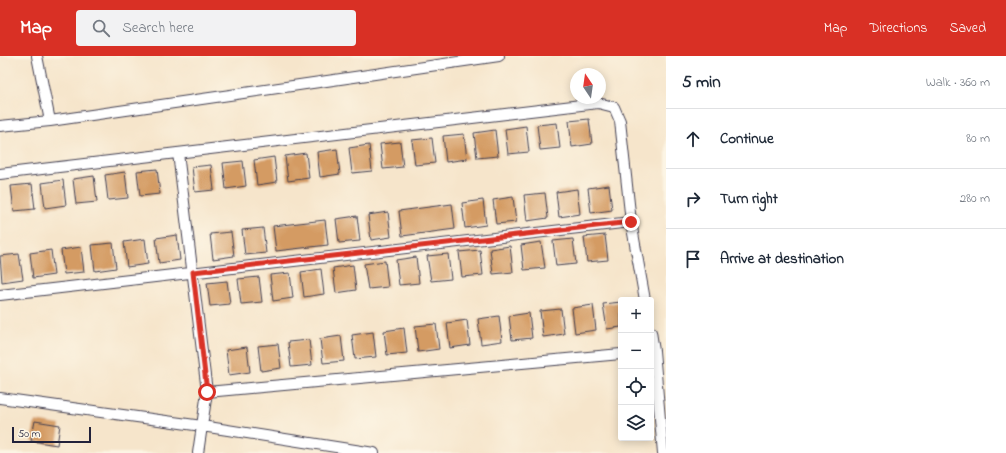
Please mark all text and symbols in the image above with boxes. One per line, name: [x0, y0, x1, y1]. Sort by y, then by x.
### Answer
search box: [76, 10, 356, 46]
text: Map: [20, 15, 52, 42]
icon: search: [90, 17, 112, 39]
text: Search here: [122, 17, 194, 39]
text: Map: [824, 18, 847, 39]
text: Directions: [869, 18, 927, 39]
text: Saved: [949, 18, 986, 39]
north arrow: [570, 68, 606, 104]
text: 5 min: [682, 70, 721, 95]
text: Walk · 360 m: [926, 73, 990, 92]
icon: ahead: [682, 128, 704, 150]
text: Continue: [720, 128, 774, 150]
text: 80 m: [966, 129, 990, 148]
icon: right: [682, 188, 704, 210]
text: Turn right: [720, 188, 778, 210]
text: 280 m: [960, 189, 990, 208]
route end: [622, 213, 640, 231]
icon: arrive: [682, 248, 704, 270]
text: Arrive at destination: [720, 248, 844, 270]
map controls: [618, 297, 654, 441]
button: +: [618, 297, 654, 333]
button: −: [618, 333, 654, 369]
button: locate: [618, 369, 654, 405]
route start: [198, 383, 216, 401]
button: layers: [618, 405, 654, 441]
scale bar: [12, 425, 91, 444]
text: 50 m: [18, 426, 40, 442]

